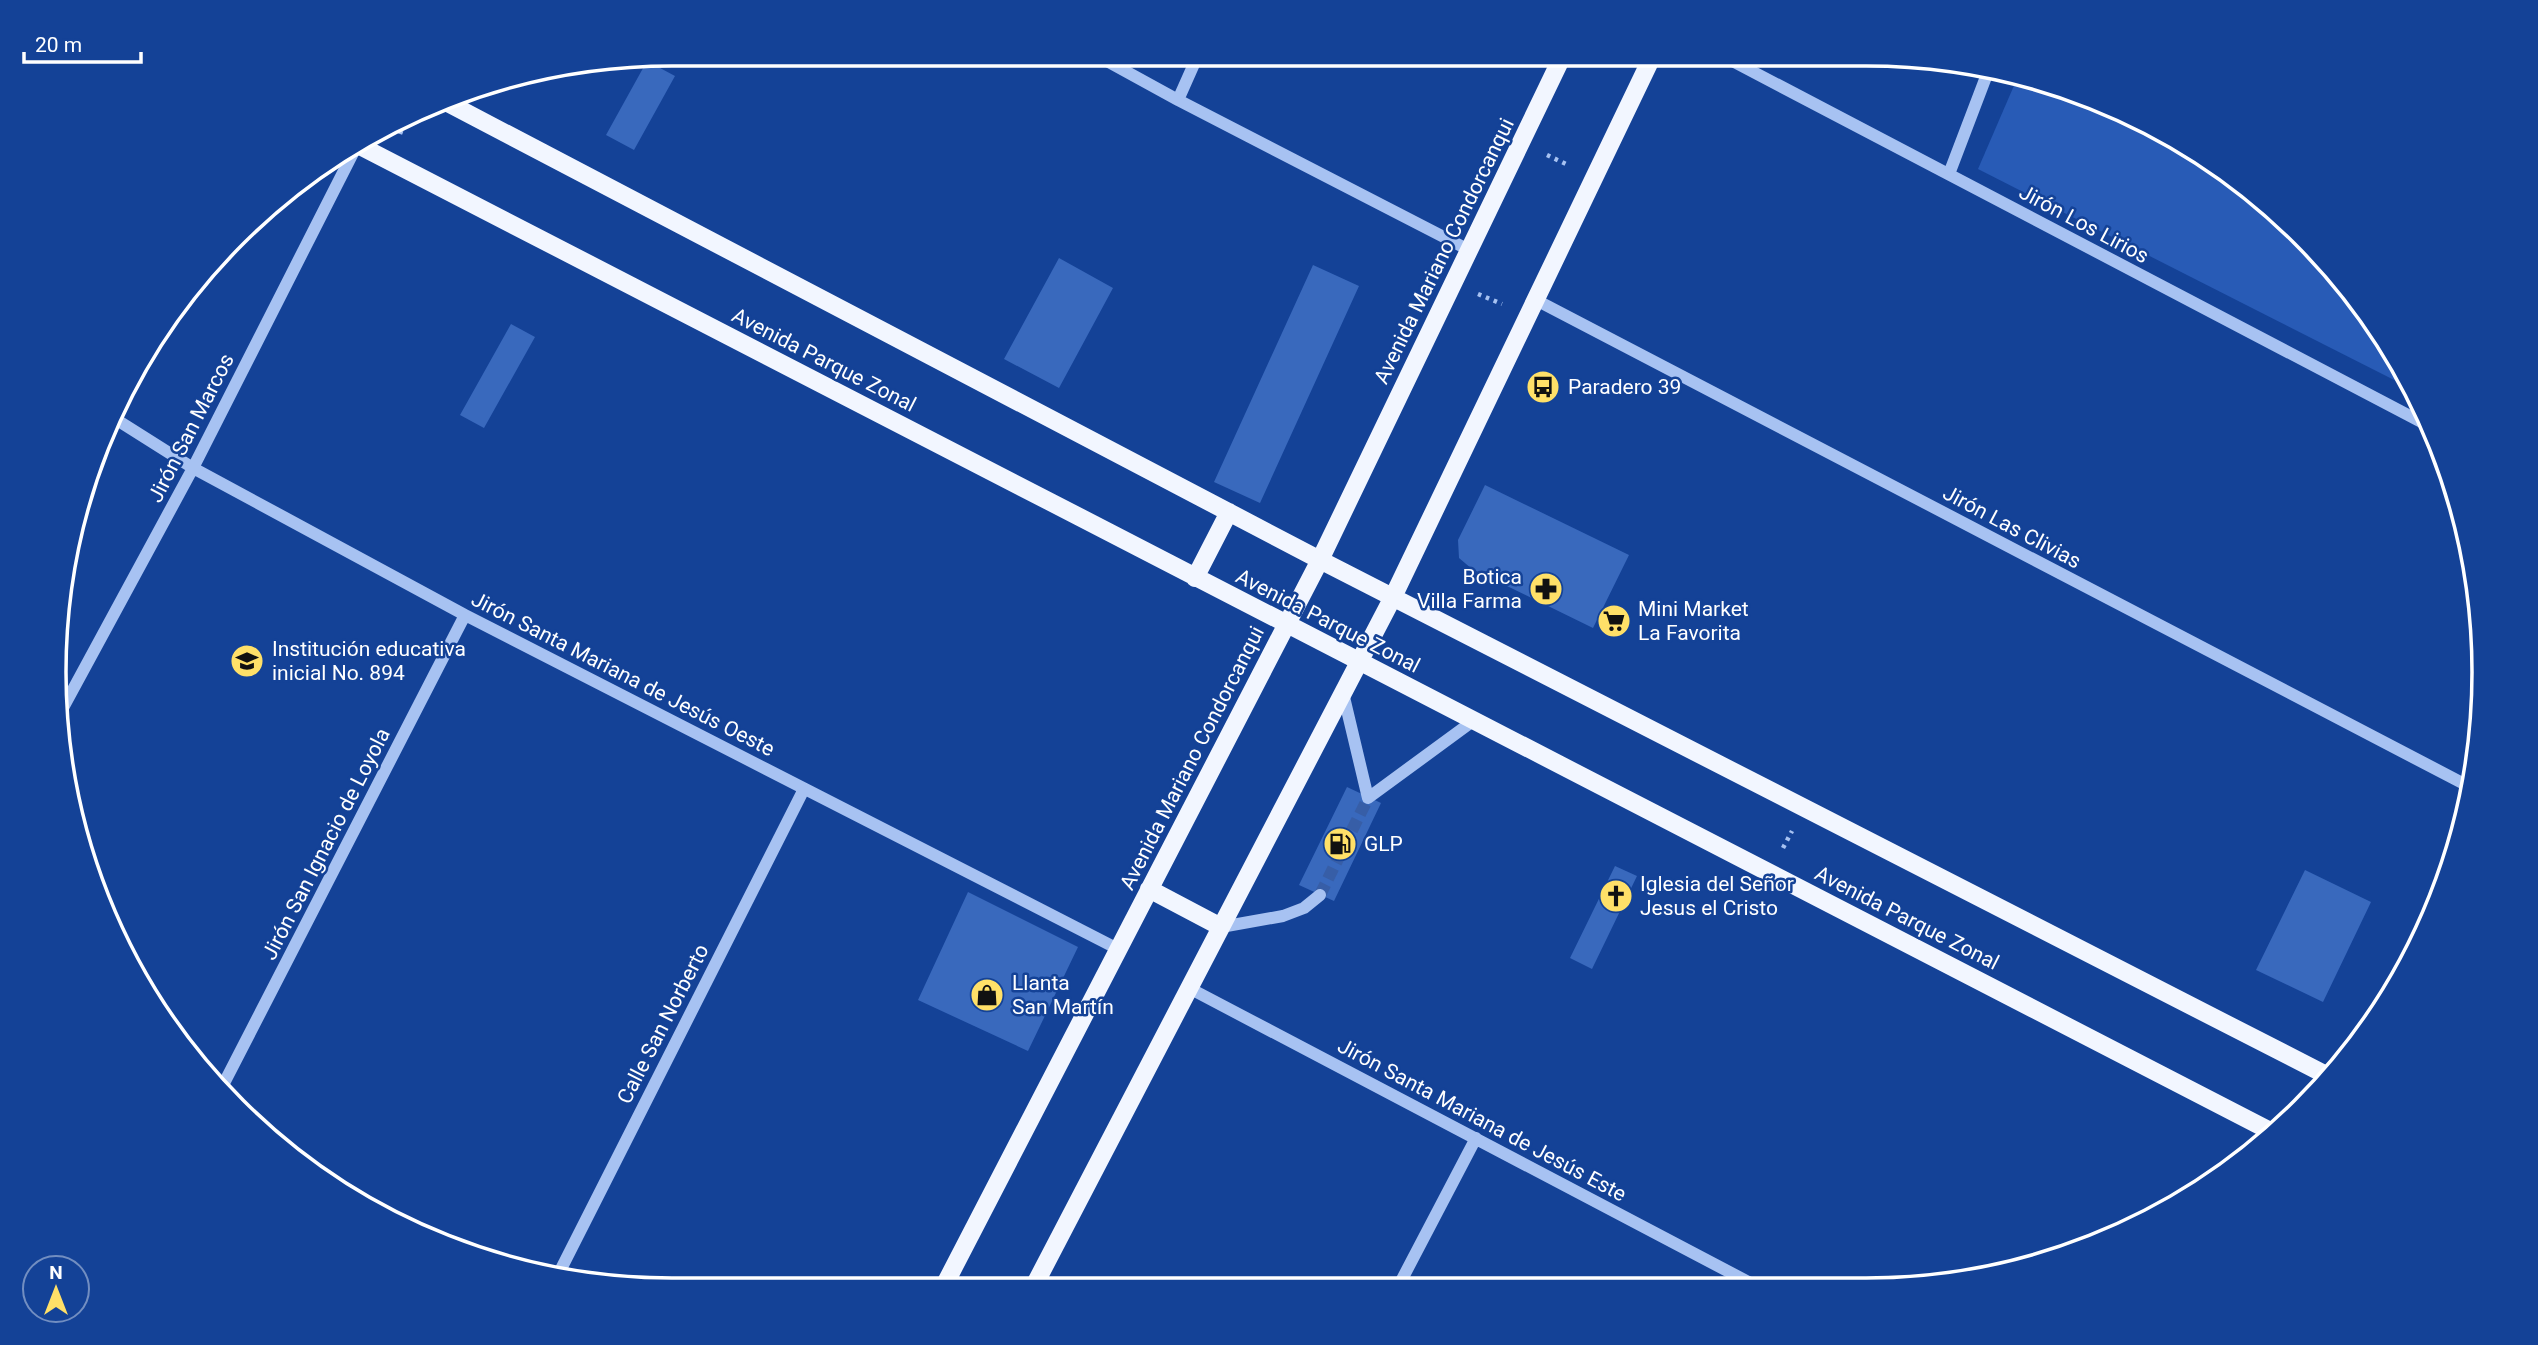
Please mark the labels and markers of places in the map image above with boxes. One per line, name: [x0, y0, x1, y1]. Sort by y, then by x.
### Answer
bus stop icon: Paradero 39: [1524, 368, 1562, 406]
place label: Paradero 39: [1568, 375, 1681, 399]
place label: Botica Villa Farma: [1417, 565, 1522, 613]
pharmacy icon: Botica Villa Farma: [1527, 570, 1565, 608]
place label: Mini Market La Favorita: [1638, 597, 1749, 645]
supermarket icon: Mini Market La Favorita: [1595, 602, 1633, 640]
place label: Institución educativa inicial No. 894: [272, 637, 466, 685]
school or university icon: Institución educativa inicial No. 894: [228, 642, 266, 680]
fuel station icon: GLP: [1321, 825, 1359, 863]
place label: GLP: [1364, 832, 1403, 856]
place label: Iglesia del Señor Jesus el Cristo: [1640, 872, 1794, 920]
church icon: Iglesia del Señor Jesus el Cristo: [1597, 877, 1635, 915]
place label: Llanta San Martín: [1012, 971, 1114, 1019]
shop icon: Llanta San Martín: [968, 976, 1006, 1014]

